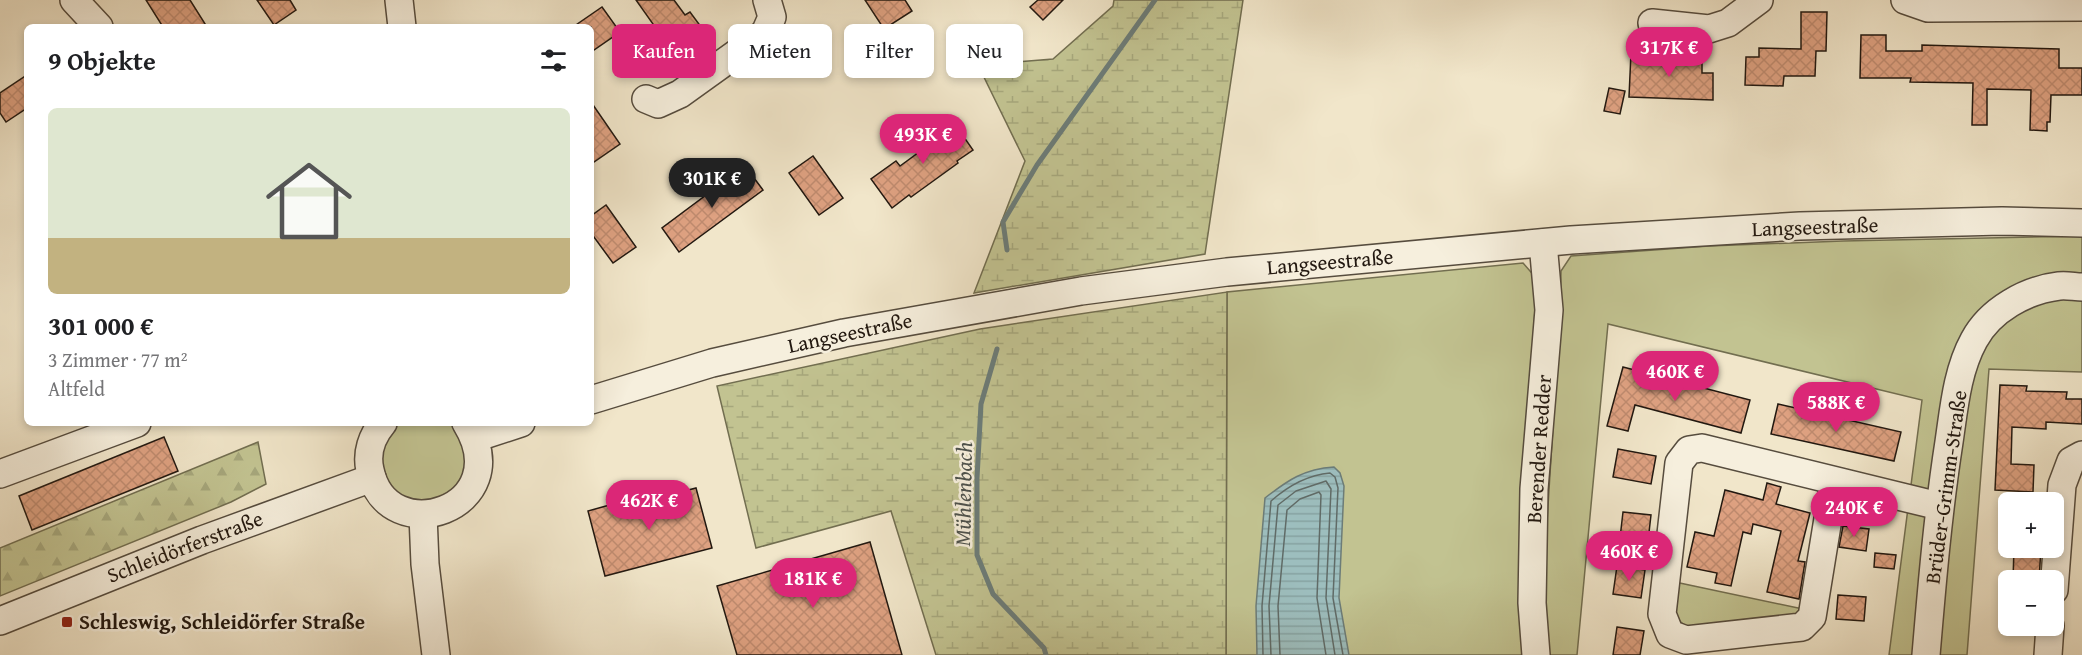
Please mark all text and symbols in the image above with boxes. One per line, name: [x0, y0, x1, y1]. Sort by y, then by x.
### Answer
chip: Kaufen: [612, 24, 716, 78]
chip: Mieten: [728, 24, 832, 78]
chip: Filter: [844, 24, 934, 78]
chip: Neu: [946, 24, 1023, 78]
pin: 317K €: [1620, 27, 1718, 78]
text: 317K €: [1640, 32, 1698, 61]
text: 9 Objekte: [48, 41, 156, 80]
icon: filters: [537, 44, 570, 77]
pin: 493K €: [874, 114, 972, 165]
text: 493K €: [894, 119, 952, 148]
icon: home: [255, 147, 363, 255]
pin: 301K €: [663, 158, 761, 209]
text: 301K €: [683, 163, 741, 192]
street label: Langseestraße: [1751, 209, 1879, 244]
street label: Langseestraße: [1265, 241, 1395, 282]
street label: Langseestraße: [785, 304, 915, 361]
text: 301 000 €: [48, 306, 154, 345]
text: 3 Zimmer · 77 m²: [48, 345, 187, 374]
pin: 460K €: [1626, 351, 1724, 402]
text: 460K €: [1646, 356, 1704, 385]
street label: Berender Redder: [1518, 373, 1559, 524]
text: Altfeld: [48, 374, 105, 403]
pin: 588K €: [1787, 382, 1885, 433]
text: 588K €: [1807, 387, 1865, 416]
street label: Brüder-Grimm-Straße: [1917, 388, 1974, 586]
water label: Mühlenbach: [946, 441, 980, 547]
pin: 462K €: [600, 480, 698, 531]
text: 462K €: [620, 485, 678, 514]
pin: 240K €: [1805, 487, 1903, 538]
text: 240K €: [1825, 492, 1883, 521]
map controls: [1998, 492, 2064, 636]
button: +: [1998, 492, 2064, 558]
street label: Schleidörferstraße: [102, 502, 267, 591]
pin: 460K €: [1580, 531, 1678, 582]
text: 460K €: [1600, 536, 1658, 565]
pin: 181K €: [764, 558, 862, 609]
text: 181K €: [784, 563, 842, 592]
button: −: [1998, 570, 2064, 636]
place label: Schleswig, Schleidörfer Straße: [79, 606, 365, 637]
marker: Schleswig, Schleidörfer Straße: [60, 615, 74, 629]

